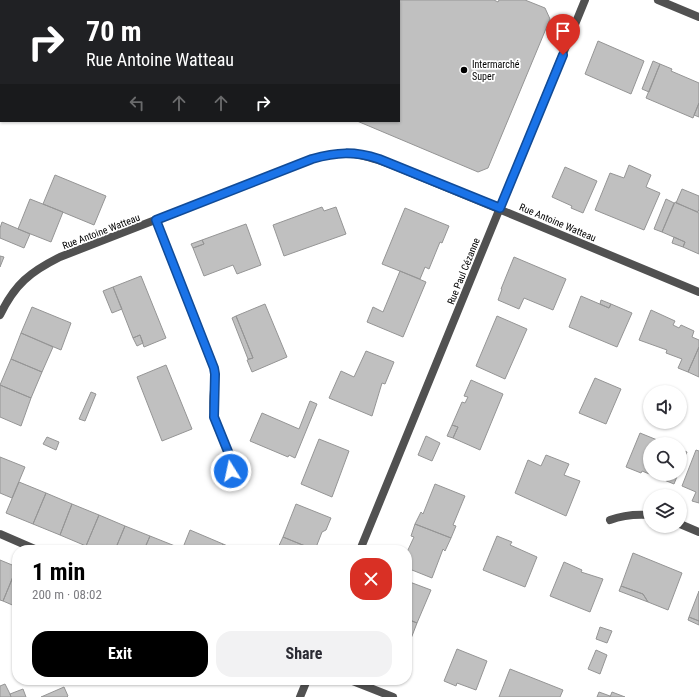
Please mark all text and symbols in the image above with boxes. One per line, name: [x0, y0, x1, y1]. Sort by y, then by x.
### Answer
pin: [546, 14, 580, 55]
text: 70 m: [86, 15, 142, 48]
icon: right: [20, 16, 72, 68]
icon: arrive: [552, 20, 574, 42]
text: Rue Antoine Watteau: [86, 49, 234, 70]
place label: Intermarché Super: [472, 59, 520, 82]
marker: Intermarché Super: [459, 65, 469, 75]
icon: left: [126, 92, 148, 114]
icon: ahead: [168, 92, 190, 114]
icon: ahead: [210, 92, 232, 114]
icon: right: [252, 92, 274, 114]
street label: Rue Antoine Watteau: [518, 201, 598, 244]
street label: Rue Antoine Watteau: [61, 212, 142, 251]
street label: Rue Paul Cézanne: [445, 236, 482, 306]
map controls: [643, 385, 687, 533]
button: sound: [643, 385, 687, 429]
button: search: [643, 437, 687, 481]
position arrow: [210, 450, 252, 492]
button: layers: [643, 489, 687, 533]
text: 1 min: [32, 558, 85, 586]
button: close: [350, 558, 392, 600]
text: 200 m · 08:02: [32, 587, 102, 602]
button: Exit: [32, 631, 208, 677]
button: Share: [216, 631, 392, 677]

